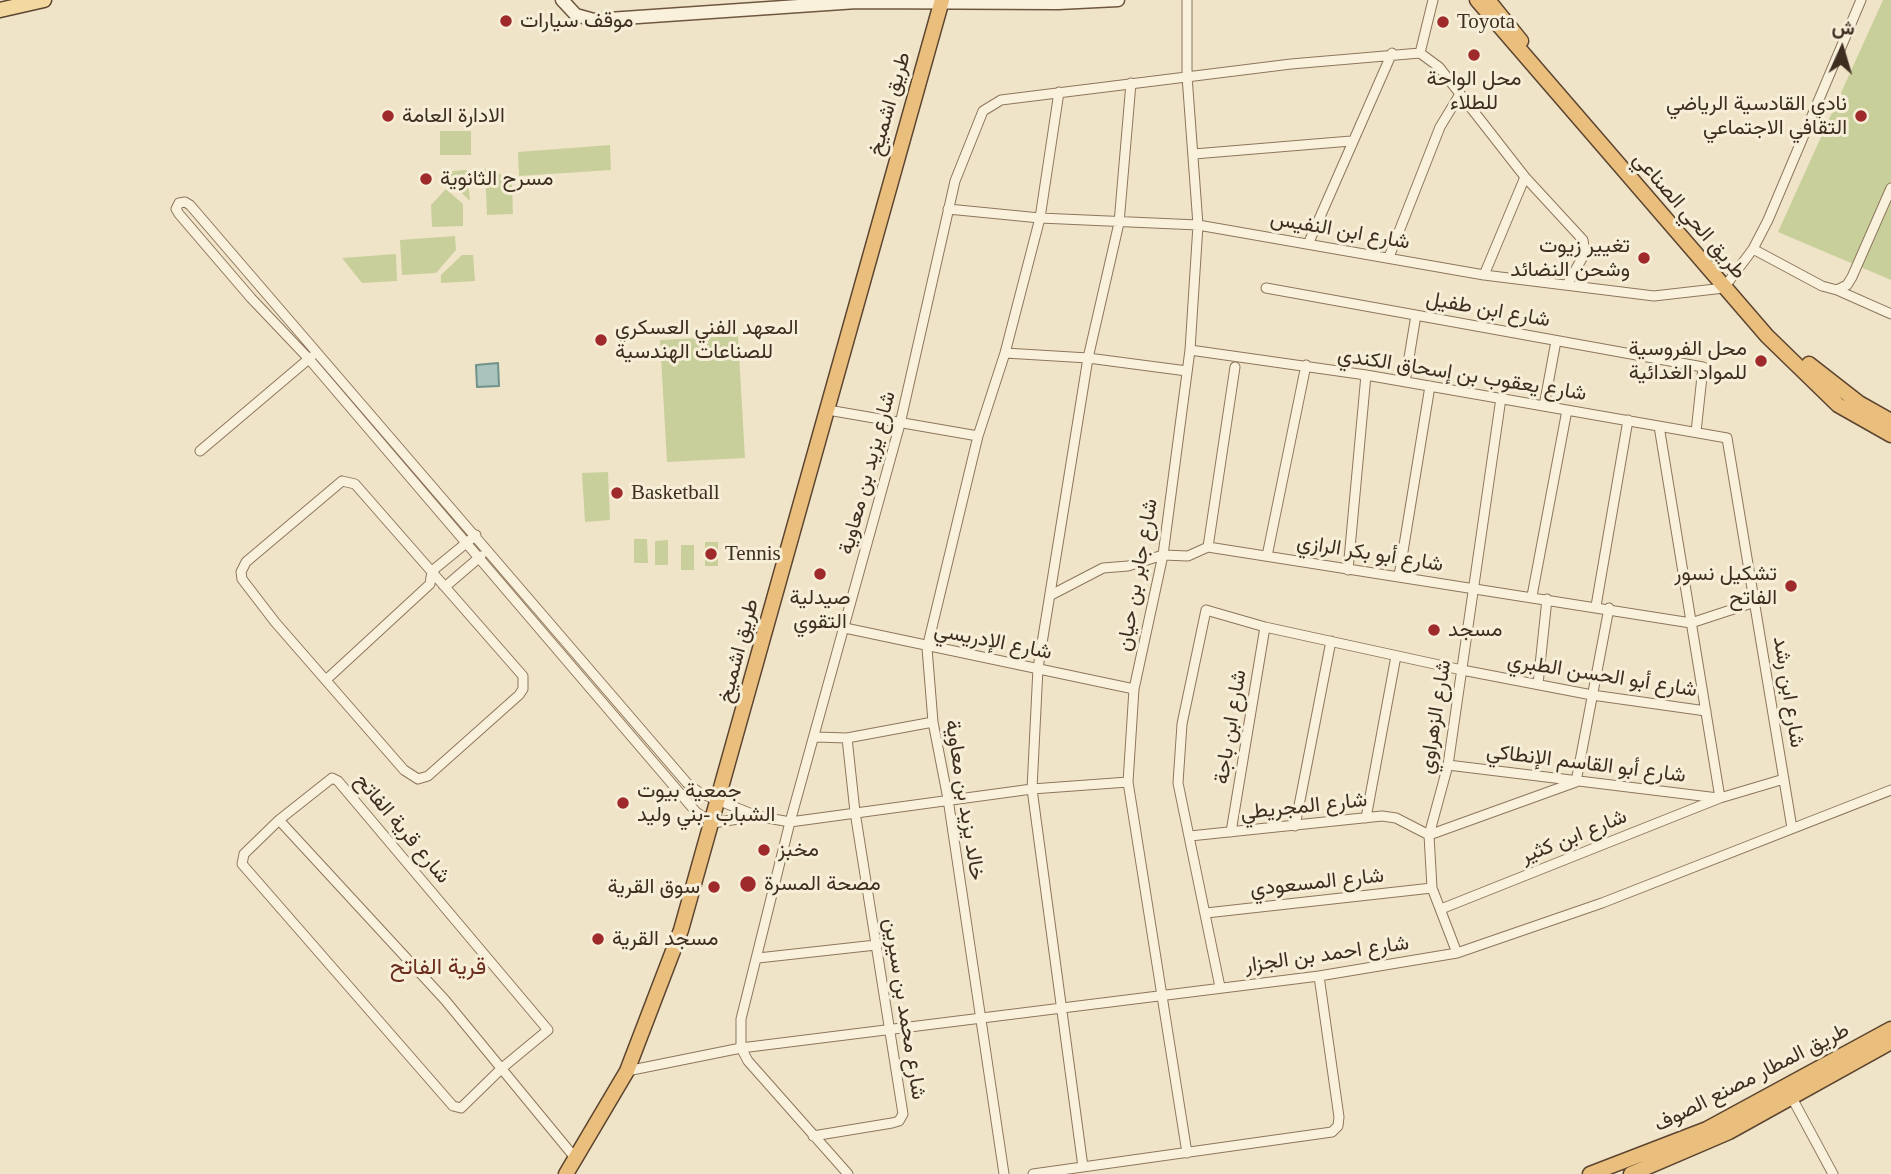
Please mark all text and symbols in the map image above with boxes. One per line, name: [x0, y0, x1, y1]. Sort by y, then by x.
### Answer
place label: موقف سيارات: [520, 8, 634, 34]
place label: Toyota: [1457, 9, 1515, 35]
marker: موقف سيارات: [498, 13, 514, 29]
marker: Toyota: [1435, 14, 1451, 30]
north arrow: [1807, 14, 1877, 84]
text: ش: [1831, 16, 1856, 39]
marker: محل الواحة للطلاء: [1466, 47, 1482, 63]
street label: طريق اشميخ: [863, 49, 917, 159]
place label: محل الواحة للطلاء: [1427, 66, 1521, 116]
place label: نادي القادسية الرياضي التقافي الاجتماعي: [1666, 91, 1847, 141]
place label: الادارة العامة: [402, 103, 505, 129]
marker: الادارة العامة: [380, 108, 396, 124]
marker: نادي القادسية الرياضي التقافي الاجتماعي: [1853, 108, 1869, 124]
street label: طريق الحي الصناعي: [1627, 147, 1751, 285]
place label: مسرح الثانوية: [440, 166, 554, 192]
marker: مسرح الثانوية: [418, 171, 434, 187]
street label: شارع ابن النفيس: [1268, 206, 1412, 256]
place label: تغيير زيوت وشحن النضائد: [1510, 233, 1630, 283]
marker: تغيير زيوت وشحن النضائد: [1636, 250, 1652, 266]
street label: شارع ابن طفيل: [1424, 287, 1552, 333]
place label: المعهد الفني العسكري للصناعات الهندسية: [615, 315, 798, 365]
marker: المعهد الفني العسكري للصناعات الهندسية: [593, 332, 609, 348]
place label: محل الفروسية للمواد الغدائية: [1629, 336, 1747, 386]
street label: شارع يعقوب بن إسحاق الكندي: [1336, 343, 1588, 407]
marker: محل الفروسية للمواد الغدائية: [1753, 353, 1769, 369]
street label: شارع يزيد بن معاوية: [834, 389, 902, 557]
place label: Basketball: [631, 480, 720, 506]
marker: Basketball: [609, 485, 625, 501]
street label: شارع جابر بن حيان: [1112, 497, 1164, 653]
street label: شارع أبو بكر الرازي: [1295, 530, 1445, 578]
place label: Tennis: [725, 541, 781, 567]
marker: Tennis: [703, 546, 719, 562]
place label: تشكيل نسور الفاتح: [1674, 561, 1777, 611]
marker: صيدلية التقوي: [812, 566, 828, 582]
marker: تشكيل نسور الفاتح: [1783, 578, 1799, 594]
place label: صيدلية التقوي: [790, 585, 850, 635]
street label: طريق اشميخ: [713, 596, 765, 706]
place label: مسجد: [1448, 617, 1502, 643]
street label: شارع الإدريسي: [932, 618, 1054, 666]
marker: مسجد: [1426, 622, 1442, 638]
street label: شارع ابن رشد: [1767, 635, 1809, 749]
street label: شارع أبو الحسن الطبري: [1505, 649, 1699, 703]
street label: شارع الزهراوي: [1415, 658, 1457, 776]
street label: شارع ابن باجة: [1210, 668, 1252, 786]
street label: خالد يزيد بن معاوية: [939, 718, 989, 882]
street label: شارع أبو القاسم الإنطاكي: [1485, 739, 1687, 789]
street label: شارع قرية الفاتح: [349, 769, 455, 889]
place label: جمعية بيوت الشباب -بني وليد: [637, 778, 775, 828]
street label: شارع المجريطي: [1239, 788, 1369, 826]
marker: جمعية بيوت الشباب -بني وليد: [615, 795, 631, 811]
street label: شارع ابن كثير: [1517, 804, 1631, 870]
place label: مخبز: [778, 837, 819, 863]
marker: مخبز: [756, 842, 772, 858]
street label: شارع المسعودي: [1249, 863, 1385, 903]
place label: مصحة المسرة: [764, 871, 881, 897]
place label: سوق القرية: [607, 874, 700, 900]
marker: مصحة المسرة: [738, 874, 758, 894]
marker: سوق القرية: [706, 879, 722, 895]
street label: شارع محمد بن سيرين: [877, 916, 931, 1102]
place label: مسجد القرية: [612, 926, 719, 952]
marker: مسجد القرية: [590, 931, 606, 947]
street label: شارع احمد بن الجزار: [1243, 931, 1411, 979]
district label: قرية الفاتح: [390, 954, 486, 982]
street label: طريق المطار مصنع الصوف: [1650, 1018, 1854, 1138]

